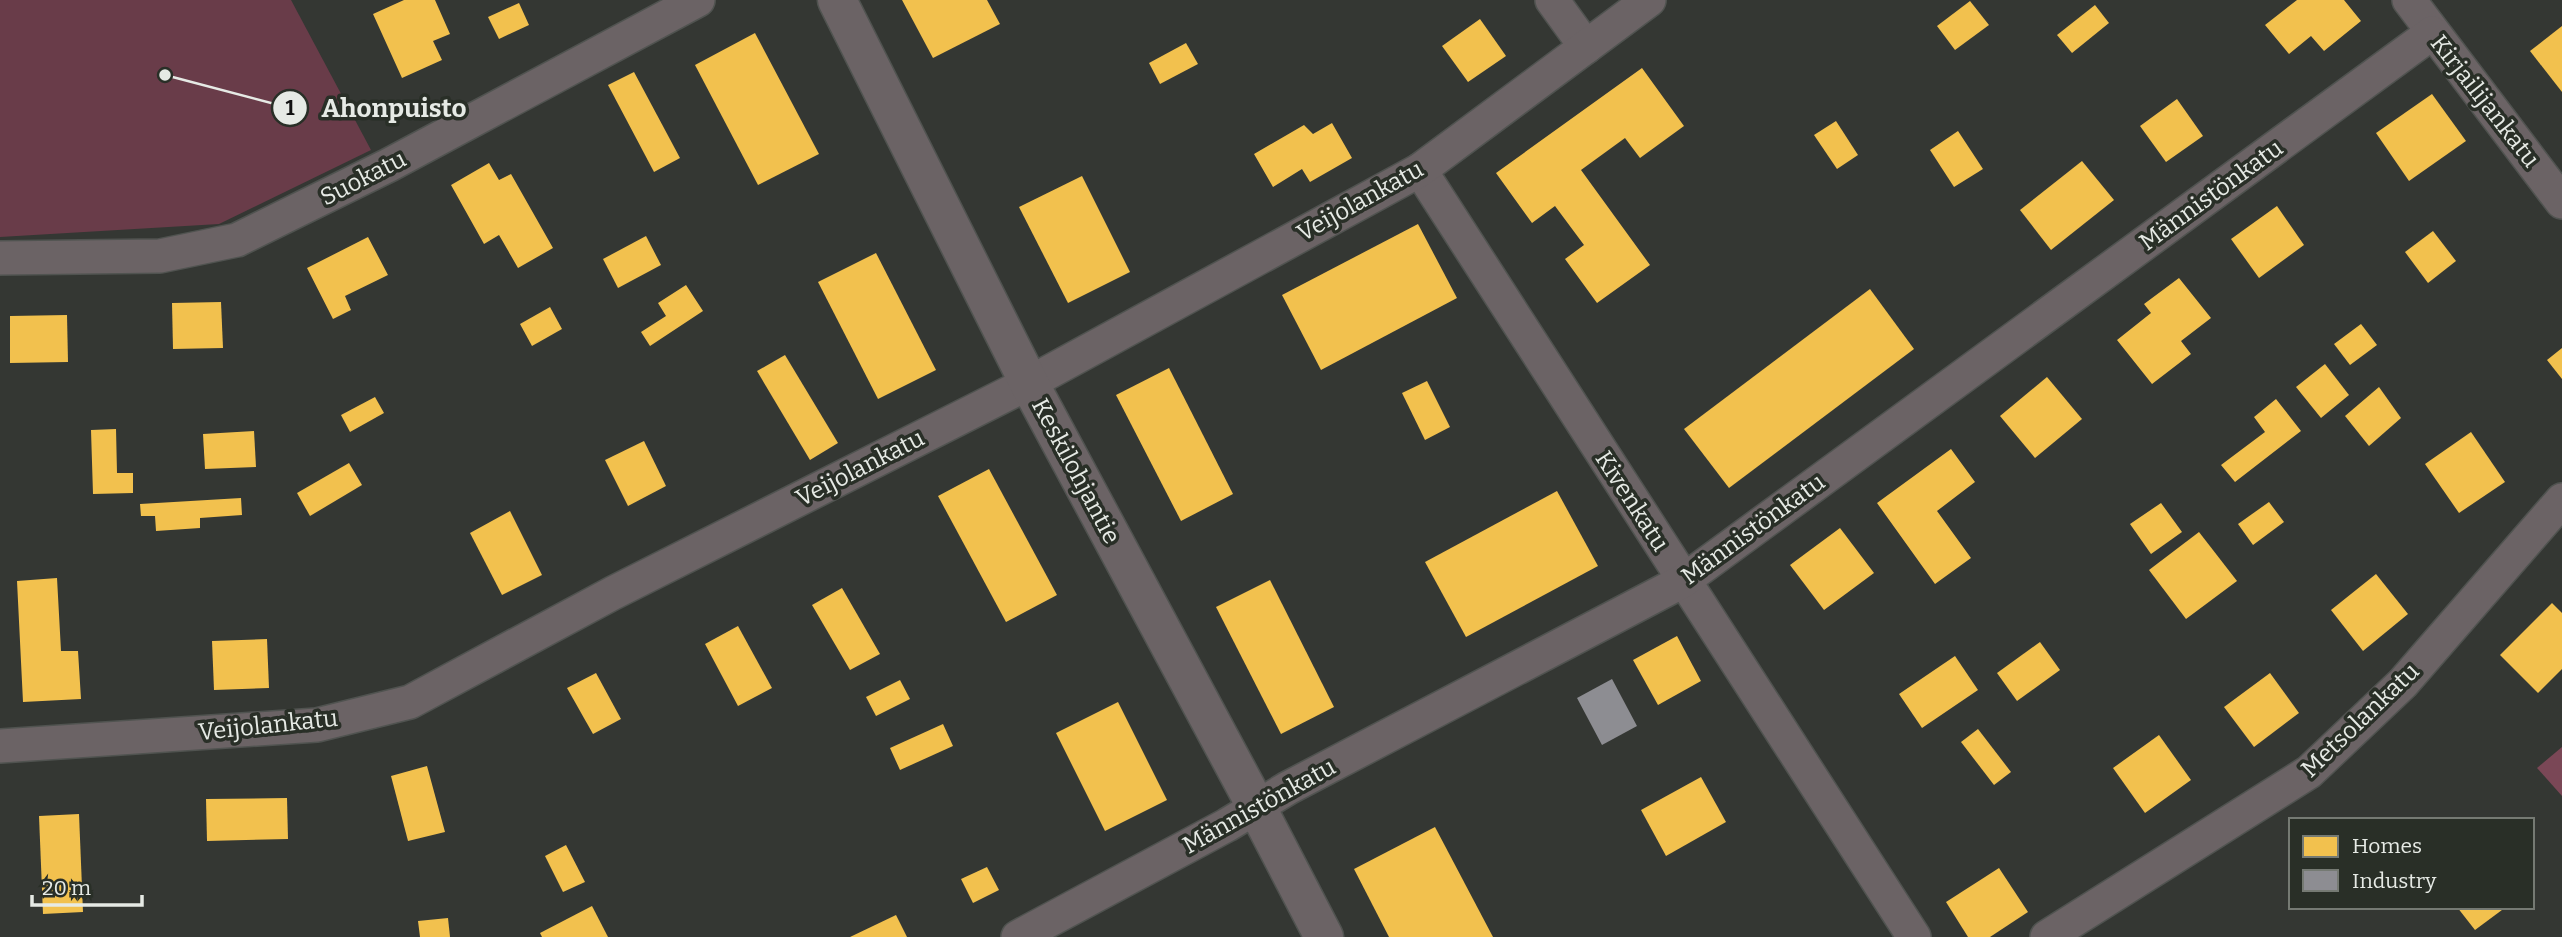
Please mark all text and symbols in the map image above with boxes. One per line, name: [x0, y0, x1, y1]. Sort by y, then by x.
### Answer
street label: Kirjailijankatu: [2425, 29, 2545, 173]
callout: Ahonpuisto: [272, 84, 480, 131]
text: Ahonpuisto: [322, 93, 466, 124]
text: 1: [285, 95, 295, 121]
street label: Männistönkatu: [2134, 134, 2288, 256]
street label: Suokatu: [316, 145, 411, 211]
street label: Veijolankatu: [1292, 155, 1428, 247]
street label: Keskilohjantie: [1026, 394, 1126, 548]
street label: Veijolankatu: [791, 424, 929, 512]
street label: Kivenkatu: [1589, 446, 1675, 556]
street label: Männistönkatu: [1676, 468, 1830, 590]
street label: Metsolankatu: [2295, 657, 2425, 783]
street label: Veijolankatu: [197, 704, 339, 746]
street label: Männistönkatu: [1178, 752, 1340, 859]
legend: [2289, 818, 2534, 909]
text: Homes: [2352, 833, 2422, 859]
scale bar: [32, 864, 142, 908]
text: Industry: [2352, 868, 2437, 894]
text: 20 m: [42, 875, 91, 901]

